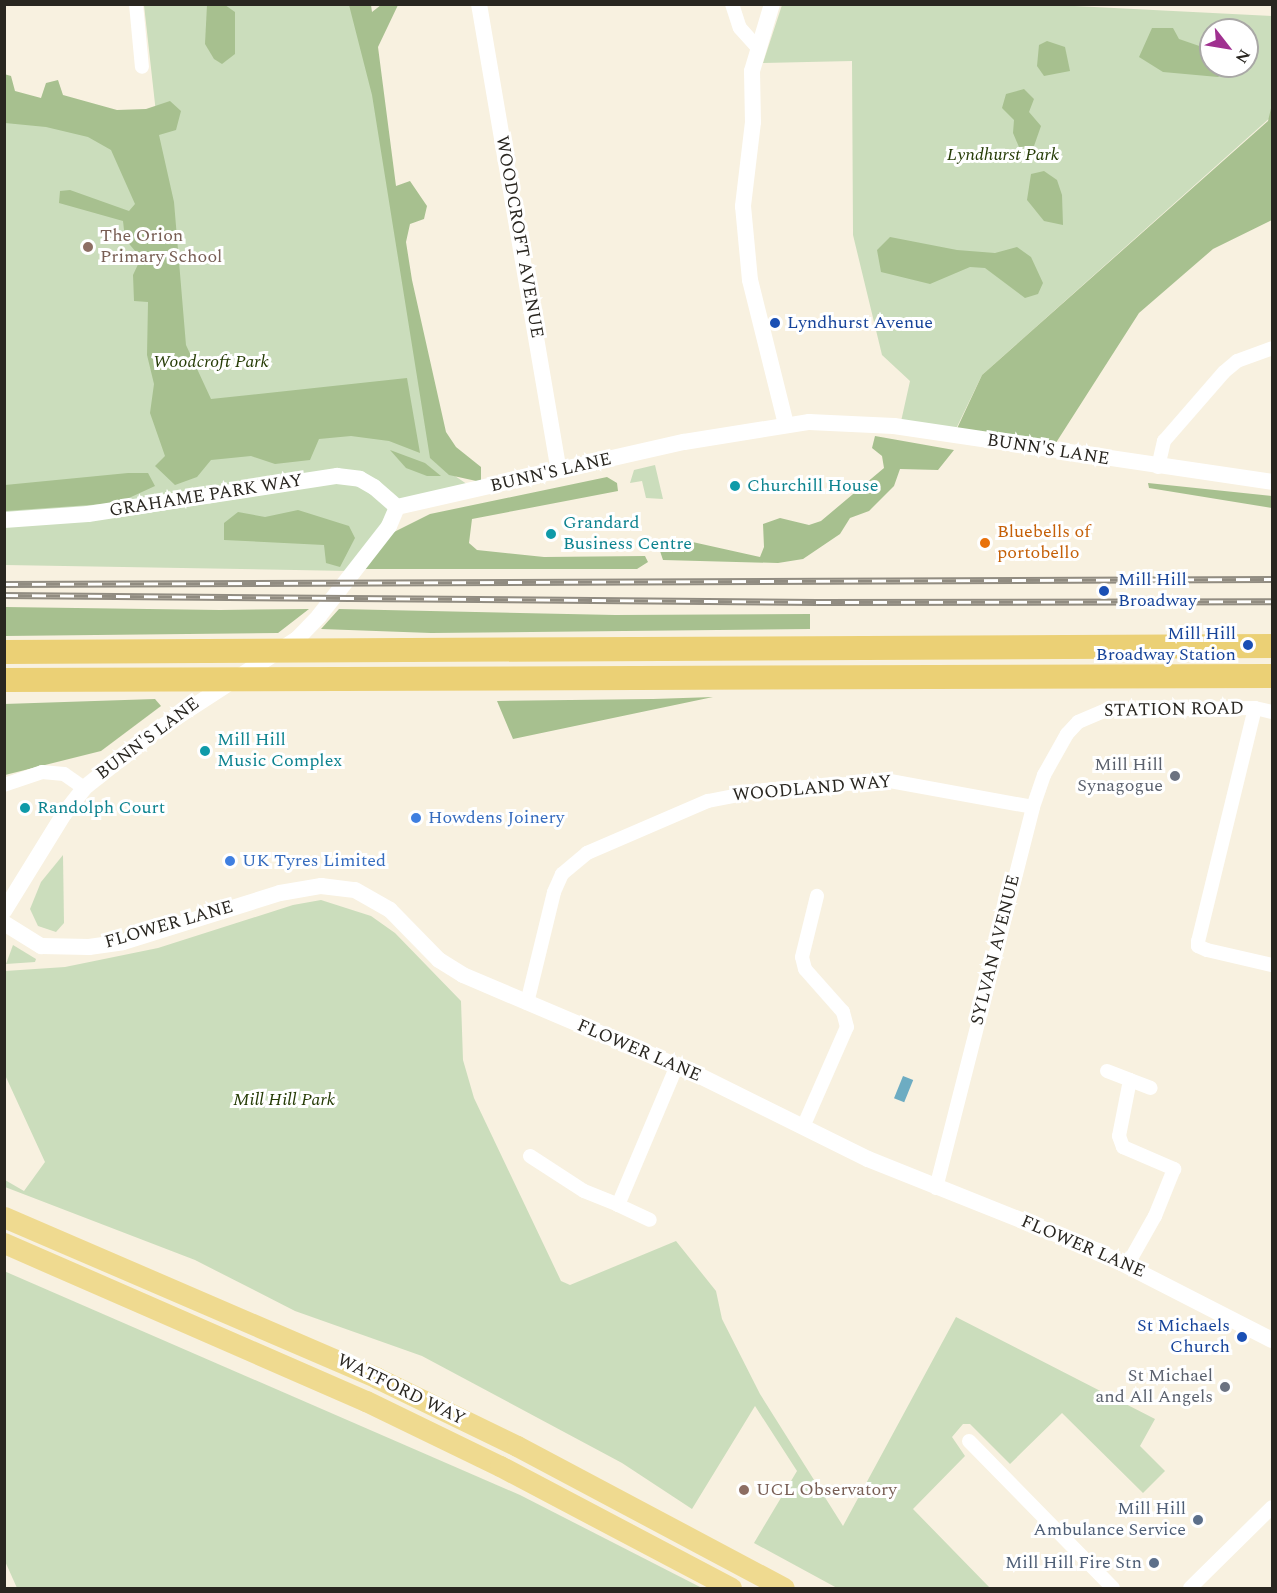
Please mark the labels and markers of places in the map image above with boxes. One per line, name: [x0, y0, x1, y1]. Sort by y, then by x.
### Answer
place label: The Orion Primary School: [100, 226, 222, 268]
marker: The Orion Primary School: [81, 240, 95, 254]
place label: Lyndhurst Avenue: [787, 312, 933, 334]
marker: Lyndhurst Avenue: [768, 316, 782, 330]
place label: Churchill House: [747, 475, 878, 497]
marker: Churchill House: [728, 479, 742, 493]
place label: Grandard Business Centre: [563, 513, 692, 556]
place label: Bluebells of portobello: [997, 522, 1090, 564]
marker: Grandard Business Centre: [544, 527, 558, 541]
marker: Bluebells of portobello: [978, 536, 992, 550]
place label: Mill Hill Broadway: [1118, 570, 1197, 612]
marker: Mill Hill Broadway: [1095, 582, 1113, 600]
place label: Mill Hill Broadway Station: [1096, 624, 1236, 666]
marker: Mill Hill Broadway Station: [1241, 638, 1255, 652]
place label: Mill Hill Music Complex: [217, 730, 342, 772]
marker: Mill Hill Music Complex: [198, 744, 212, 758]
place label: Mill Hill Synagogue: [1077, 755, 1163, 798]
marker: Mill Hill Synagogue: [1168, 769, 1182, 783]
place label: Randolph Court: [37, 797, 165, 819]
marker: Randolph Court: [18, 801, 32, 815]
place label: Howdens Joinery: [428, 807, 564, 829]
marker: Howdens Joinery: [409, 811, 423, 825]
place label: UK Tyres Limited: [242, 850, 386, 872]
marker: UK Tyres Limited: [223, 854, 237, 868]
place label: St Michaels Church: [1137, 1316, 1230, 1358]
marker: St Michaels Church: [1235, 1330, 1249, 1344]
place label: St Michael and All Angels: [1095, 1366, 1213, 1408]
marker: St Michael and All Angels: [1218, 1380, 1232, 1394]
place label: UCL Observatory: [756, 1479, 897, 1501]
marker: UCL Observatory: [737, 1483, 751, 1497]
place label: Mill Hill Ambulance Service: [1033, 1499, 1186, 1541]
marker: Mill Hill Ambulance Service: [1191, 1513, 1205, 1527]
place label: Mill Hill Fire Stn: [1005, 1552, 1142, 1574]
marker: Mill Hill Fire Stn: [1147, 1556, 1161, 1570]

